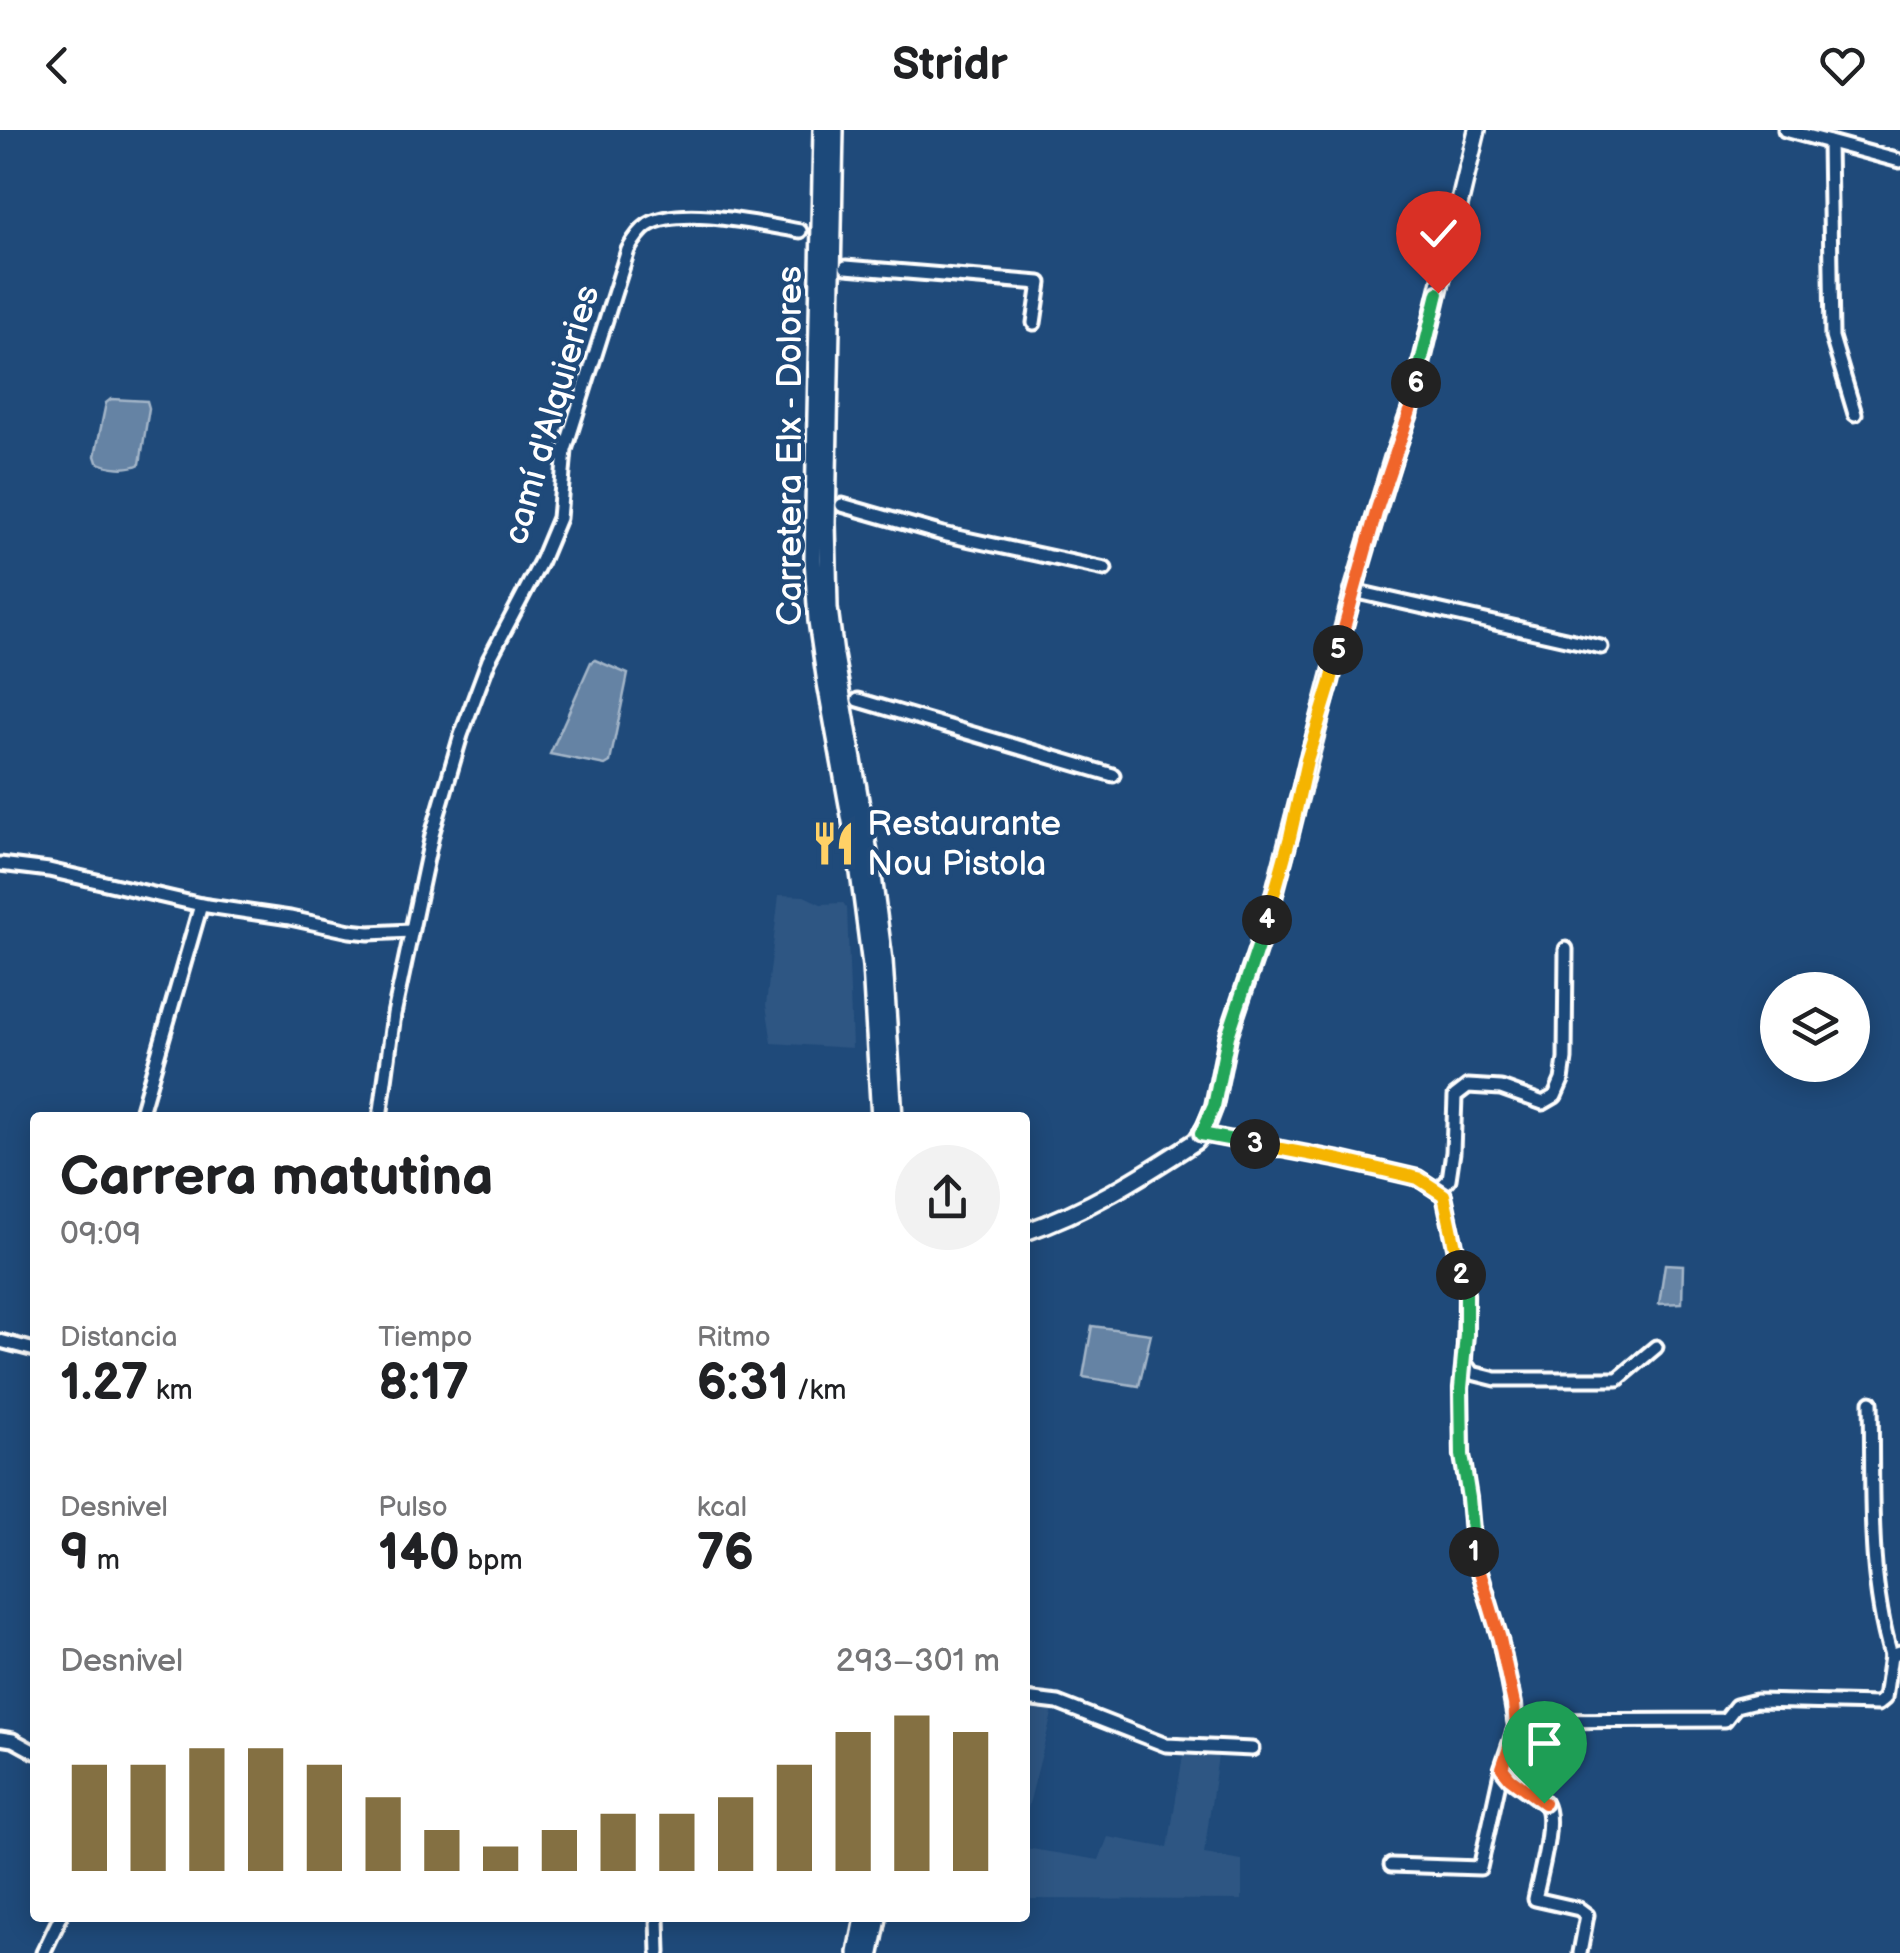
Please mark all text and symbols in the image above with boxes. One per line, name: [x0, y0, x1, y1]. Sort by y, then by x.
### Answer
icon: back: [30, 38, 85, 93]
text: Stridr: [892, 38, 1008, 93]
icon: heart: [1815, 38, 1870, 93]
pin: [1396, 191, 1481, 294]
icon: check: [1411, 206, 1466, 261]
street label: Carretera Elx - Dolores: [769, 266, 812, 626]
street label: camí d'Alquieries: [494, 280, 610, 550]
pin: 6: [1391, 358, 1441, 408]
text: 6: [1408, 366, 1424, 399]
pin: 5: [1313, 625, 1363, 675]
text: 5: [1330, 633, 1346, 666]
place label: Restaurante Nou Pistola: [867, 803, 1061, 886]
restaurant icon: Restaurante Nou Pistola: [810, 820, 858, 868]
pin: 4: [1242, 895, 1292, 945]
text: 4: [1259, 903, 1275, 936]
map controls: [1760, 972, 1870, 1082]
button: layers: [1760, 972, 1870, 1082]
pin: 3: [1230, 1119, 1280, 1169]
text: 3: [1247, 1127, 1263, 1160]
text: Carrera matutina: [60, 1144, 494, 1211]
button: share: [895, 1145, 1000, 1250]
text: 09:09: [60, 1215, 141, 1254]
pin: 2: [1436, 1250, 1486, 1300]
text: 2: [1453, 1258, 1469, 1291]
text: Distancia: [60, 1321, 178, 1354]
text: Tiempo: [378, 1321, 473, 1354]
text: Ritmo: [697, 1321, 771, 1354]
text: 1.27: [60, 1354, 148, 1414]
text: 8:17: [378, 1354, 469, 1414]
text: 6:31: [697, 1354, 789, 1414]
text: km: [148, 1374, 193, 1407]
text: /km: [789, 1374, 846, 1407]
text: Desnivel: [60, 1491, 168, 1524]
text: Pulso: [378, 1491, 448, 1524]
text: kcal: [697, 1491, 747, 1524]
text: 9: [60, 1524, 89, 1584]
text: 140: [378, 1524, 460, 1584]
text: 76: [697, 1524, 754, 1584]
pin: 1: [1449, 1527, 1499, 1577]
text: 1: [1468, 1535, 1480, 1568]
text: m: [89, 1544, 120, 1577]
text: bpm: [460, 1544, 523, 1577]
text: Desnivel: [60, 1642, 183, 1681]
text: 293–301 m: [836, 1642, 1000, 1681]
pin: [1502, 1701, 1587, 1804]
icon: arrive: [1517, 1716, 1572, 1771]

